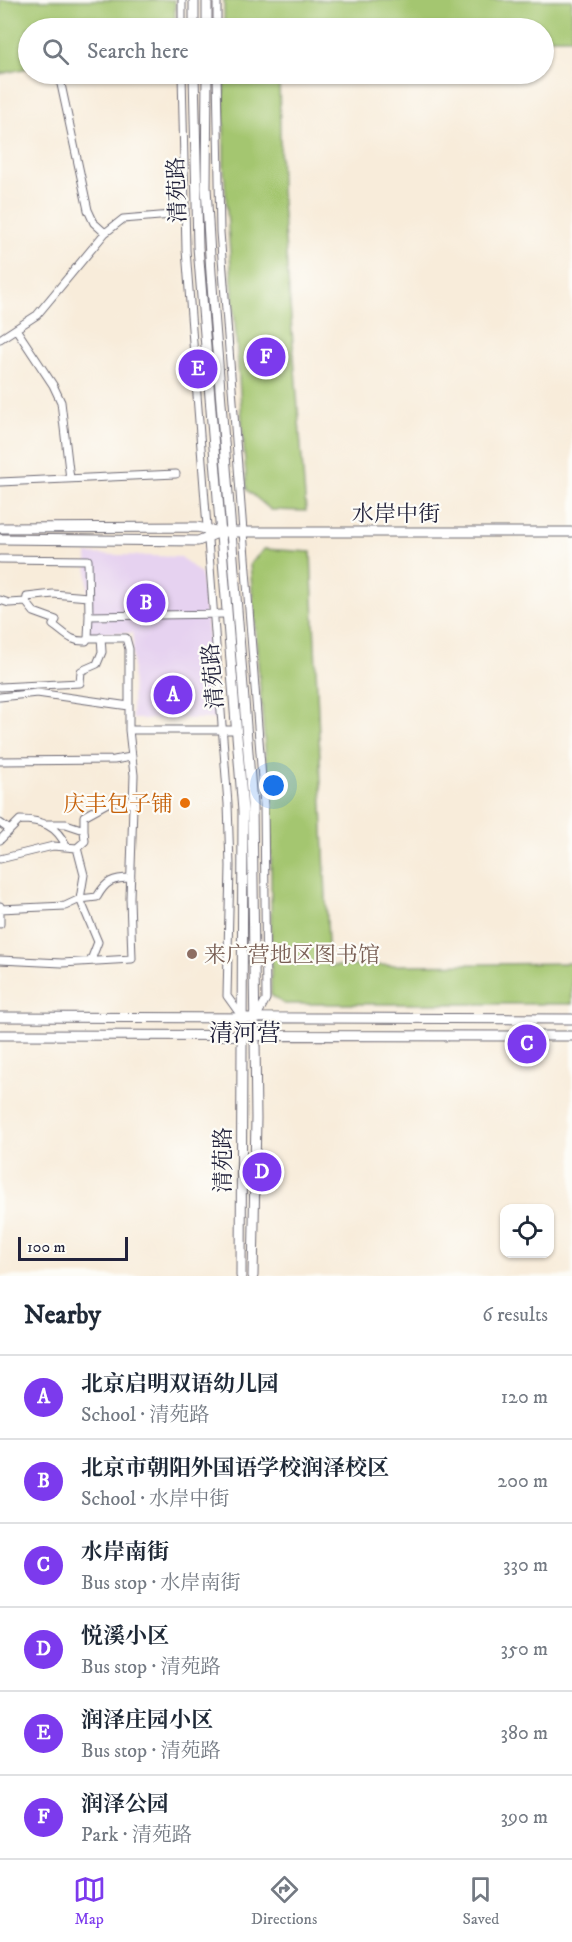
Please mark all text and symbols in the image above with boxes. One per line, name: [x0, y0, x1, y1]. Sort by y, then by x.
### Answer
search box: [18, 18, 554, 84]
icon: search: [39, 35, 72, 68]
text: Search here: [87, 38, 189, 65]
street label: 清苑路: [163, 156, 192, 223]
pin: F: [246, 334, 286, 380]
pin: E: [178, 346, 218, 392]
street label: 水岸中街: [352, 501, 440, 528]
pin: B: [126, 580, 166, 626]
street label: 清苑路: [197, 642, 230, 710]
pin: A: [154, 672, 192, 718]
your location: [259, 771, 288, 800]
place label: 庆丰包子铺: [63, 791, 173, 818]
marker: 庆丰包子铺: [178, 796, 192, 810]
place label: 来广营地区图书馆: [204, 942, 380, 969]
marker: 来广营地区图书馆: [185, 947, 199, 961]
district label: 清河营: [209, 1019, 281, 1049]
pin: C: [508, 1022, 546, 1066]
street label: 清苑路: [210, 1127, 237, 1193]
pin: D: [242, 1150, 282, 1194]
map controls: [500, 1204, 554, 1258]
button: locate: [500, 1204, 554, 1258]
scale bar: [18, 1234, 128, 1262]
text: 100 m: [27, 1237, 66, 1257]
text: Nearby: [24, 1299, 101, 1332]
text: 6 results: [482, 1303, 548, 1328]
text: 北京启明双语幼儿园: [81, 1371, 279, 1398]
text: A: [37, 1385, 50, 1410]
text: 120 m: [501, 1385, 548, 1410]
text: School · 清苑路: [81, 1403, 209, 1428]
text: 北京市朝阳外国语学校润泽校区: [81, 1455, 389, 1482]
text: B: [37, 1469, 50, 1494]
text: 200 m: [497, 1469, 548, 1494]
text: School · 水岸中街: [81, 1487, 229, 1512]
text: 水岸南街: [81, 1539, 169, 1566]
text: C: [37, 1553, 50, 1578]
text: 330 m: [503, 1553, 548, 1578]
text: Bus stop · 水岸南街: [81, 1571, 241, 1596]
text: 悦溪小区: [81, 1623, 169, 1650]
text: D: [36, 1637, 51, 1662]
text: 350 m: [501, 1637, 548, 1662]
text: Bus stop · 清苑路: [81, 1655, 221, 1680]
text: 润泽庄园小区: [81, 1707, 213, 1734]
text: E: [36, 1721, 51, 1746]
text: 380 m: [500, 1721, 548, 1746]
text: Bus stop · 清苑路: [81, 1739, 221, 1764]
text: 润泽公园: [81, 1791, 169, 1818]
text: F: [37, 1805, 50, 1830]
text: 390 m: [500, 1805, 548, 1830]
text: Park · 清苑路: [81, 1823, 192, 1848]
tab: Map: [73, 1873, 106, 1929]
tab: Directions: [251, 1873, 317, 1929]
tab: Saved: [463, 1873, 499, 1929]

